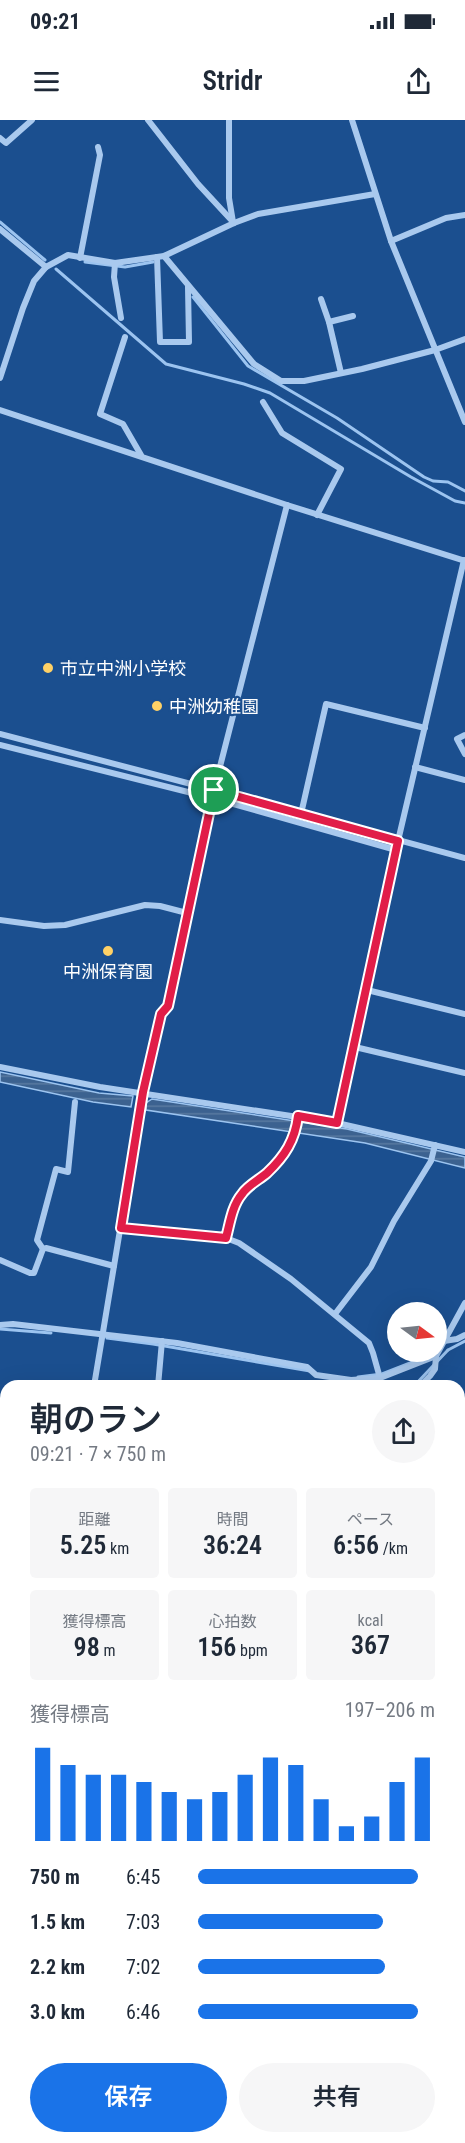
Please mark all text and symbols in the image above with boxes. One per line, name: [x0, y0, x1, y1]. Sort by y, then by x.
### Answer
text: 09:21: [30, 9, 81, 34]
icon: menu: [30, 65, 63, 98]
text: Stridr: [202, 65, 263, 97]
icon: share: [402, 65, 435, 98]
place label: 市立中洲小学校: [60, 658, 186, 679]
marker: 市立中洲小学校: [41, 661, 55, 675]
place label: 中洲幼稚園: [169, 696, 259, 717]
marker: 中洲幼稚園: [150, 699, 164, 713]
pin: [188, 764, 239, 815]
icon: arrive: [197, 773, 230, 806]
marker: 中洲保育園: [101, 944, 115, 958]
place label: 中洲保育園: [63, 961, 153, 982]
north arrow: [387, 1302, 447, 1362]
map controls: [387, 1302, 447, 1362]
text: 朝のラン: [30, 1400, 162, 1439]
button: share: [372, 1400, 435, 1463]
text: 09:21 · 7 × 750 m: [30, 1442, 166, 1466]
text: 距離: [78, 1510, 111, 1529]
text: 時間: [216, 1510, 249, 1529]
text: ペース: [347, 1510, 394, 1529]
text: 5.25: [60, 1530, 106, 1560]
text: 36:24: [203, 1530, 262, 1560]
text: 6:56: [333, 1530, 379, 1560]
text: km: [106, 1539, 129, 1558]
text: /km: [379, 1539, 408, 1558]
text: kcal: [358, 1611, 383, 1630]
text: 獲得標高: [62, 1612, 127, 1631]
text: 心拍数: [208, 1612, 257, 1631]
text: 367: [351, 1630, 390, 1660]
text: 98: [74, 1632, 100, 1662]
text: 156: [197, 1632, 236, 1662]
text: m: [100, 1641, 115, 1660]
text: bpm: [236, 1641, 268, 1660]
text: 197–206 m: [345, 1698, 435, 1722]
text: 獲得標高: [30, 1702, 110, 1726]
text: 750 m: [30, 1865, 80, 1889]
text: 6:45: [126, 1865, 160, 1889]
text: 1.5 km: [30, 1910, 85, 1934]
text: 7:03: [126, 1910, 160, 1934]
text: 2.2 km: [30, 1955, 85, 1979]
text: 7:02: [126, 1955, 160, 1979]
text: 3.0 km: [30, 2000, 85, 2024]
text: 6:46: [126, 2000, 160, 2024]
button: 保存: [30, 2063, 227, 2132]
button: 共有: [239, 2063, 435, 2132]

